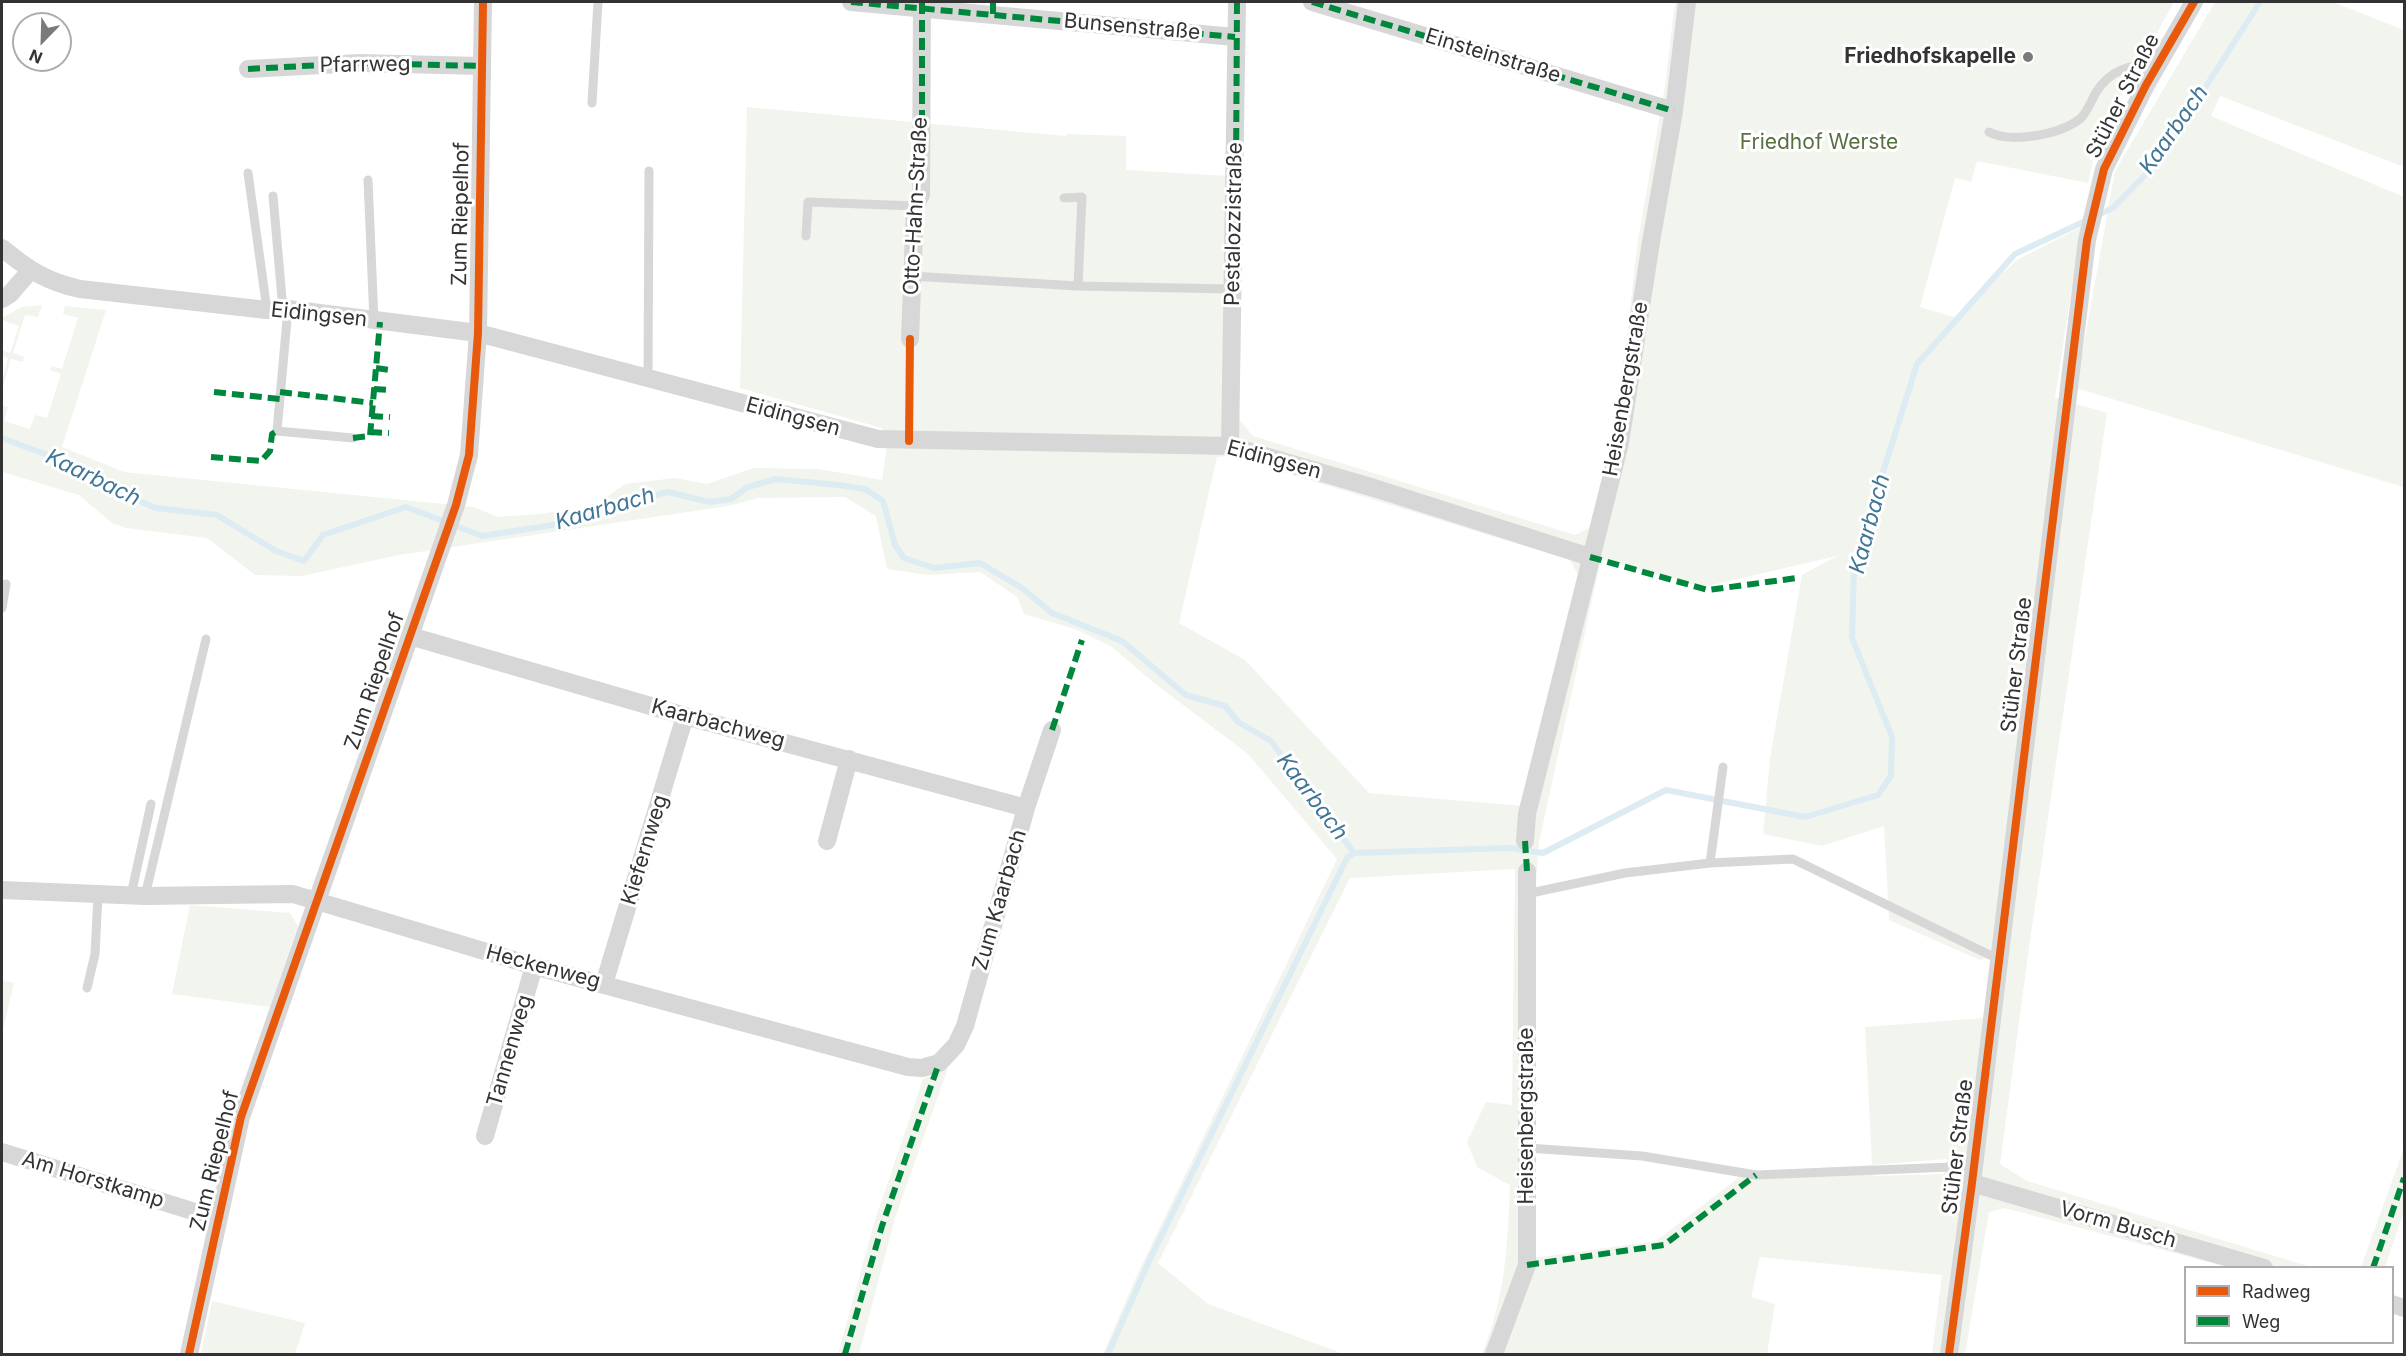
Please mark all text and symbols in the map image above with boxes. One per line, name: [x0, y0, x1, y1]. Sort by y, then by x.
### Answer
street label: Bunsenstraße: [1063, 8, 1201, 46]
north arrow: [12, 12, 72, 72]
street label: Einsteinstraße: [1422, 23, 1564, 89]
street label: Stüher Straße: [2081, 29, 2165, 163]
place label: Friedhofskapelle: [1844, 44, 2016, 70]
text: N: [26, 45, 45, 68]
marker: Friedhofskapelle: [2021, 50, 2035, 64]
street label: Pfarrweg: [319, 52, 411, 78]
water label: Kaarbach: [2134, 81, 2214, 179]
street label: Otto-Hahn-Straße: [899, 116, 933, 296]
park label: Friedhof Werste: [1740, 130, 1898, 156]
street label: Zum Riepelhof: [447, 142, 475, 286]
street label: Pestalozzistraße: [1220, 142, 1248, 306]
street label: Eidingsen: [270, 297, 368, 333]
street label: Heisenbergstraße: [1598, 300, 1654, 478]
street label: Eidingsen: [743, 392, 843, 442]
street label: Eidingsen: [1224, 435, 1324, 485]
water label: Kaarbach: [41, 444, 145, 512]
water label: Kaarbach: [1844, 471, 1896, 577]
water label: Kaarbach: [552, 482, 658, 536]
street label: Stüher Straße: [1996, 596, 2038, 734]
street label: Zum Riepelhof: [340, 609, 410, 753]
street label: Kaarbachweg: [649, 694, 787, 754]
water label: Kaarbach: [1271, 748, 1353, 846]
street label: Kiefernweg: [616, 792, 674, 908]
street label: Zum Kaarbach: [968, 827, 1032, 973]
street label: Heckenweg: [483, 940, 603, 994]
street label: Tannenweg: [482, 992, 538, 1110]
street label: Heisenbergstraße: [1514, 1027, 1540, 1205]
street label: Stüher Straße: [1937, 1078, 1979, 1216]
street label: Zum Riepelhof: [185, 1088, 245, 1234]
street label: Am Horstkamp: [19, 1146, 167, 1214]
street label: Vorm Busch: [2057, 1196, 2179, 1254]
legend: [2184, 1266, 2394, 1344]
text: Radweg: [2242, 1281, 2311, 1302]
text: Weg: [2242, 1311, 2280, 1332]

